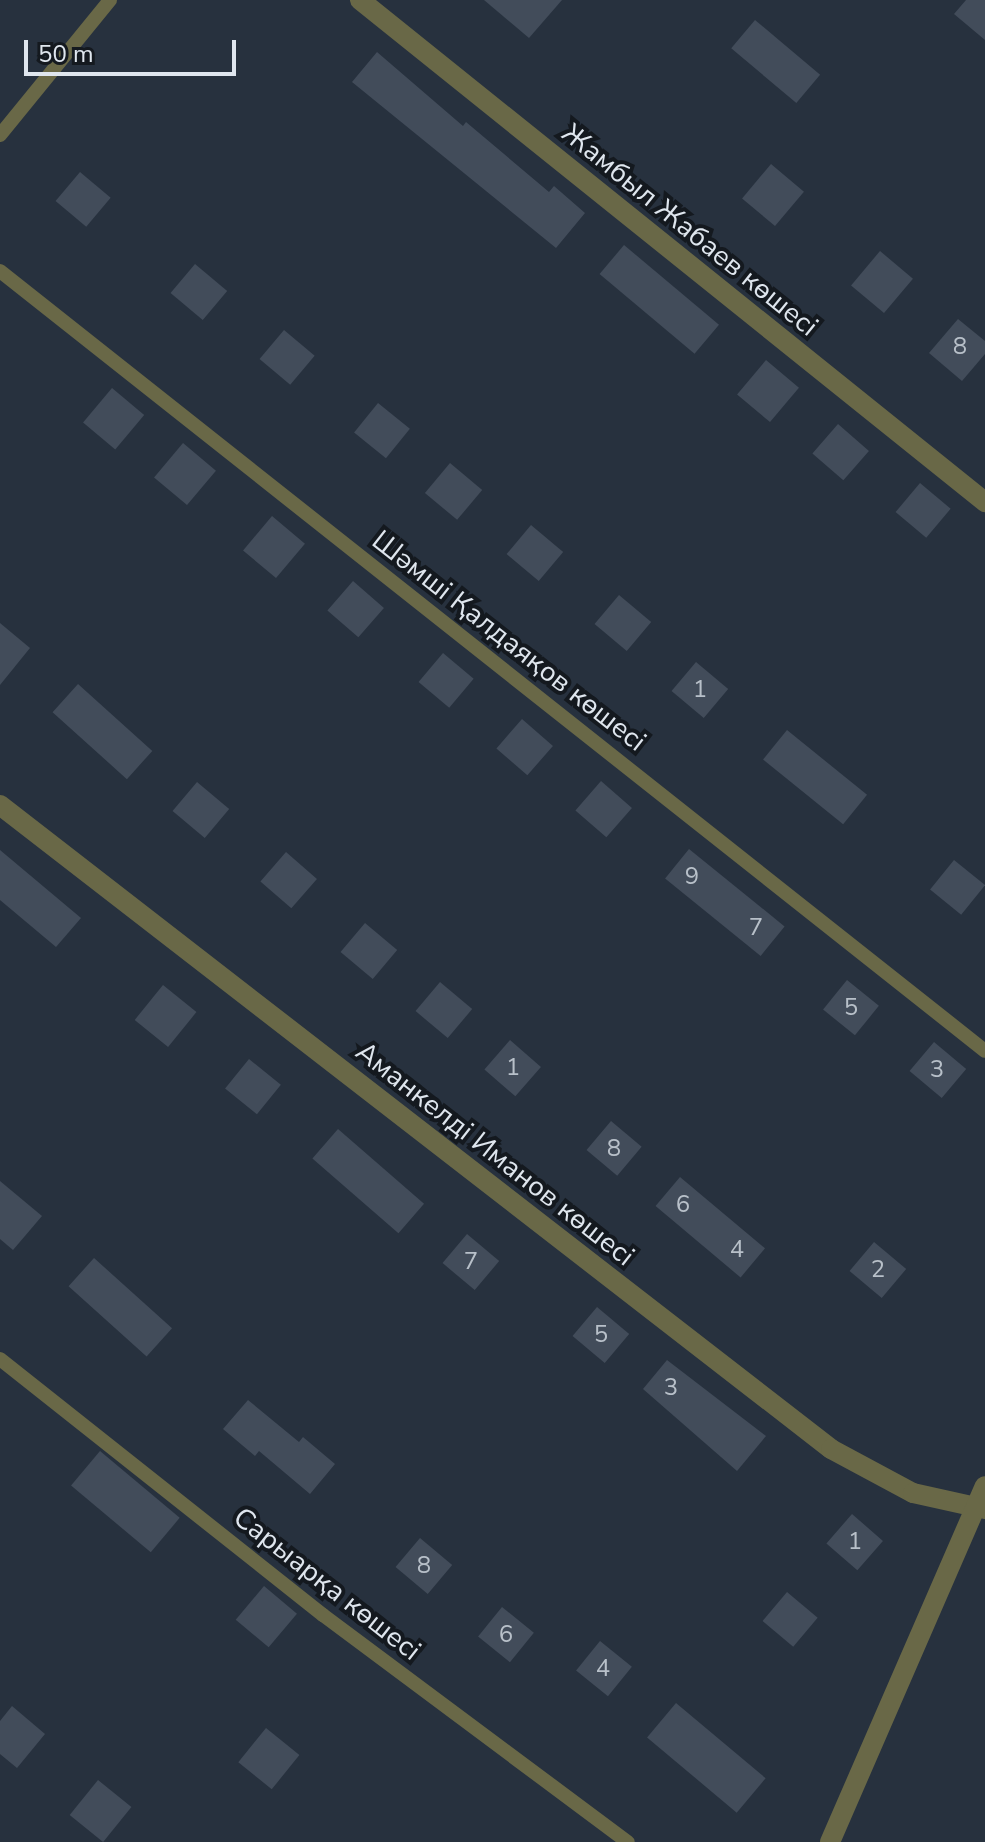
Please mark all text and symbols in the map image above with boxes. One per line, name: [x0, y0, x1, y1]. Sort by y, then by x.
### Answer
scale bar: [28, 24, 240, 74]
text: 50 m: [38, 38, 94, 70]
street label: Жамбыл Жабаев көшесі: [555, 117, 825, 343]
house number: 8: [953, 333, 967, 361]
street label: Шәмші Қалдаяқов көшесі: [365, 524, 653, 758]
house number: 1: [693, 676, 707, 704]
house number: 9: [685, 863, 699, 891]
house number: 7: [749, 914, 763, 942]
house number: 5: [844, 994, 858, 1022]
street label: Аманкелді Иманов көшесі: [349, 1035, 641, 1273]
house number: 1: [506, 1054, 520, 1082]
house number: 3: [930, 1056, 944, 1084]
house number: 8: [607, 1135, 621, 1163]
house number: 6: [676, 1191, 690, 1219]
house number: 4: [730, 1236, 744, 1264]
house number: 7: [464, 1248, 478, 1276]
house number: 2: [871, 1256, 885, 1284]
house number: 5: [594, 1321, 608, 1349]
house number: 3: [664, 1374, 678, 1402]
street label: Сарыарқа көшесі: [227, 1500, 427, 1668]
house number: 1: [848, 1528, 862, 1556]
house number: 8: [417, 1552, 431, 1580]
house number: 6: [499, 1621, 513, 1649]
house number: 4: [596, 1655, 610, 1683]

